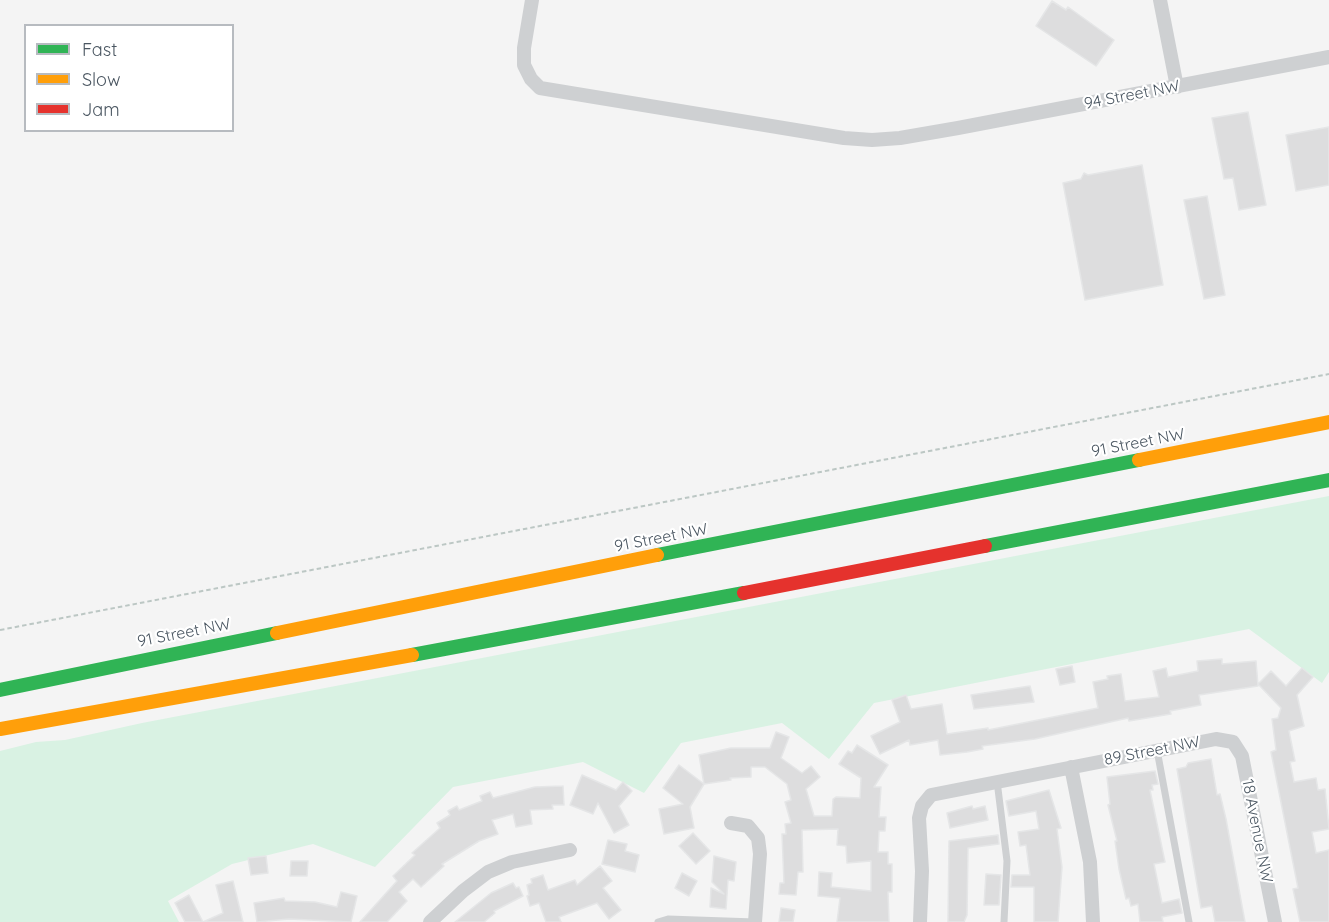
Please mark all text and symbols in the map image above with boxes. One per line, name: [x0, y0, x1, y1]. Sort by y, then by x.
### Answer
legend: [24, 24, 234, 132]
text: Fast: [82, 38, 117, 61]
text: Slow: [82, 68, 120, 91]
street label: 94 Street NW: [1083, 76, 1181, 114]
text: Jam: [82, 98, 120, 121]
street label: 91 Street NW: [1090, 425, 1186, 461]
street label: 91 Street NW: [613, 520, 709, 556]
street label: 91 Street NW: [136, 615, 232, 651]
street label: 89 Street NW: [1102, 732, 1202, 770]
street label: 18 Avenue NW: [1238, 778, 1276, 884]

